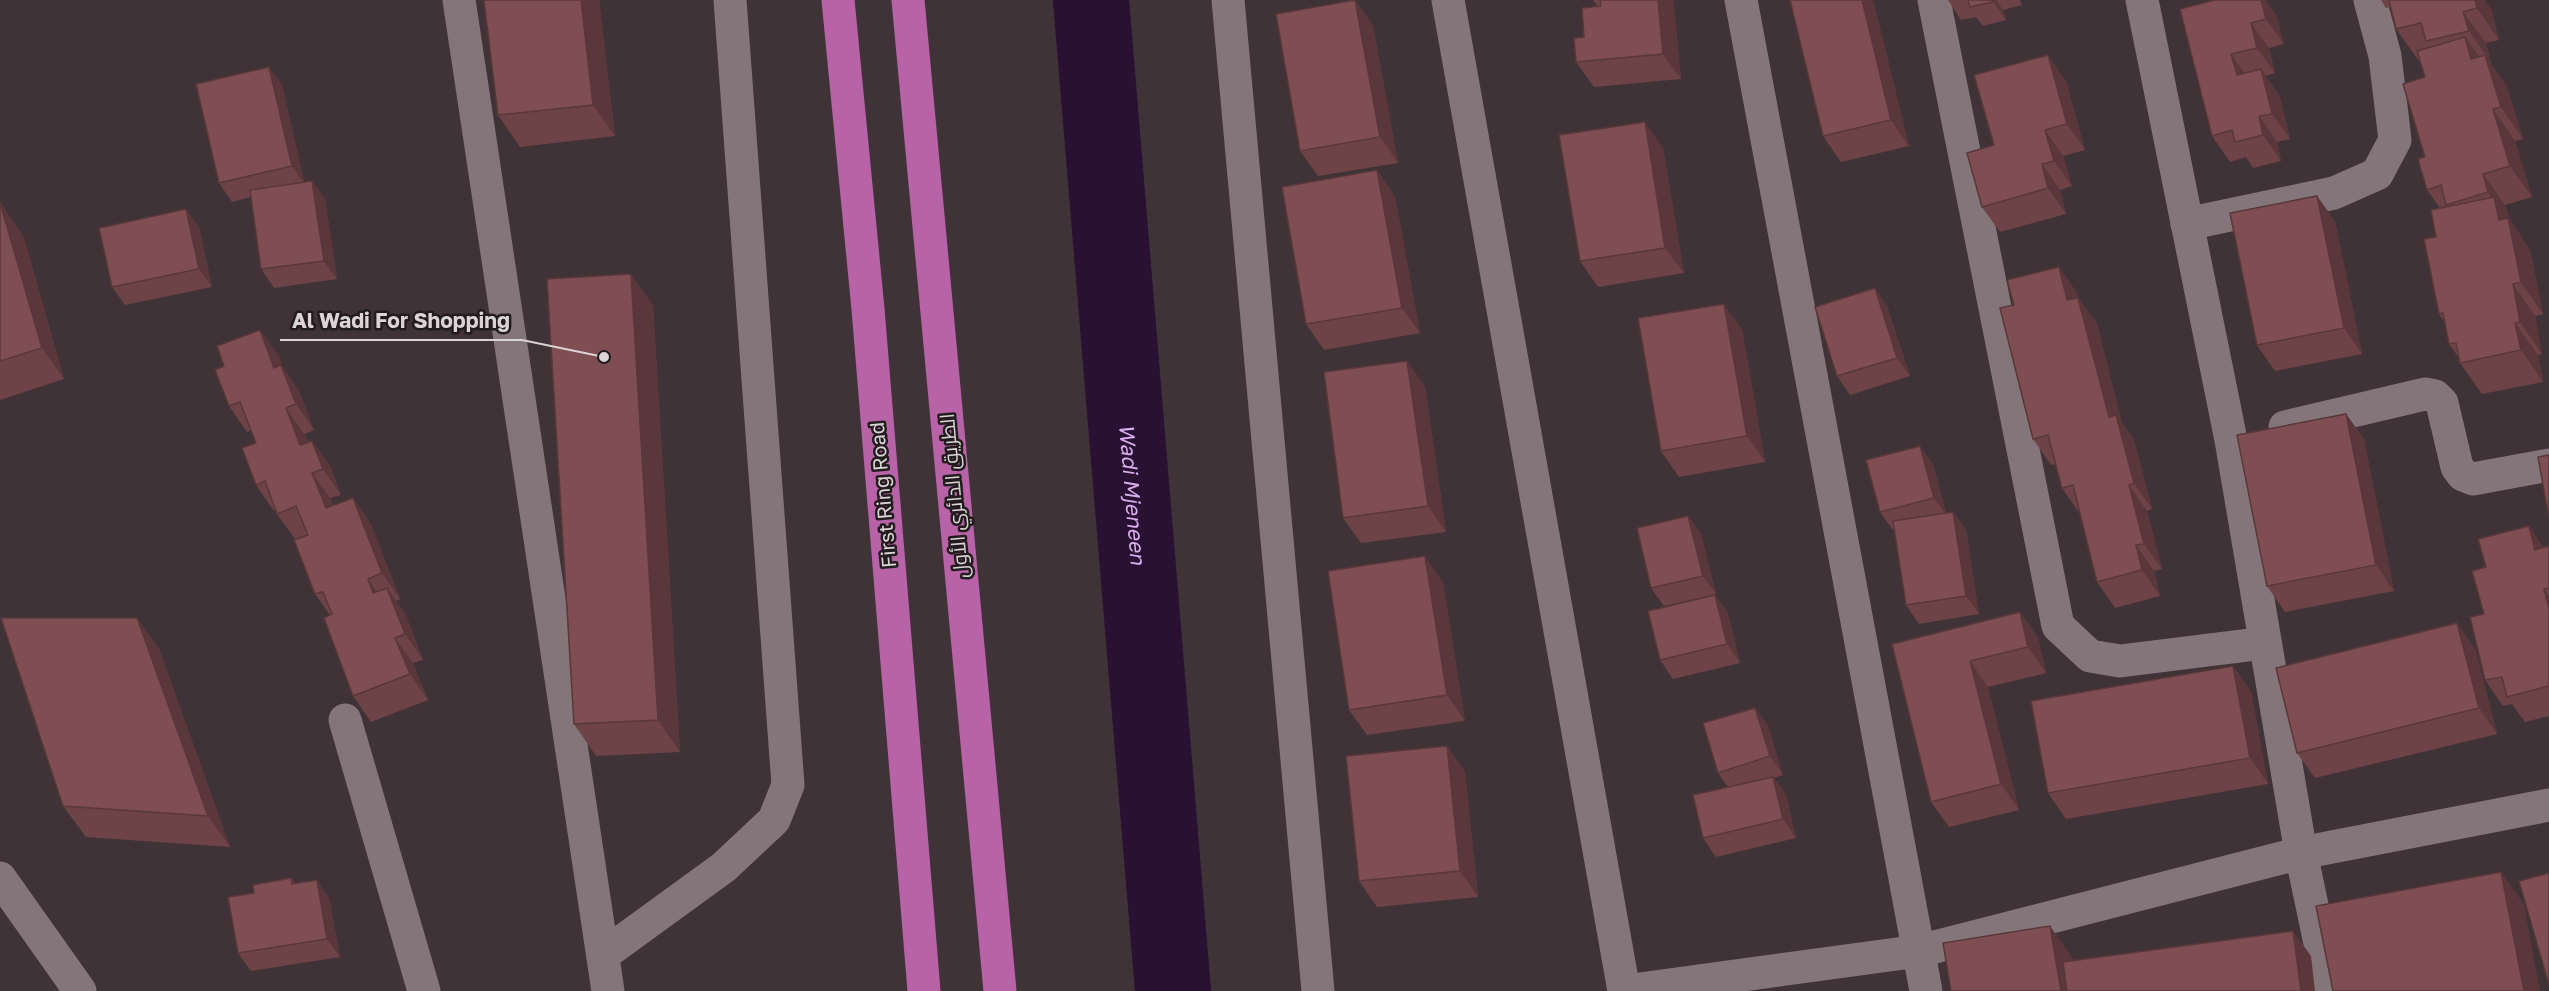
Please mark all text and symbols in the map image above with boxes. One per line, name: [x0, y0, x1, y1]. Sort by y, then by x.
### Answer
callout: Al Wadi For Shopping: [280, 301, 522, 340]
text: Al Wadi For Shopping: [292, 307, 510, 333]
street label: الطريق الدائري الأول: [934, 412, 977, 580]
street label: First Ring Road: [864, 421, 900, 569]
water label: Wadi Mjeneen: [1114, 423, 1152, 567]

